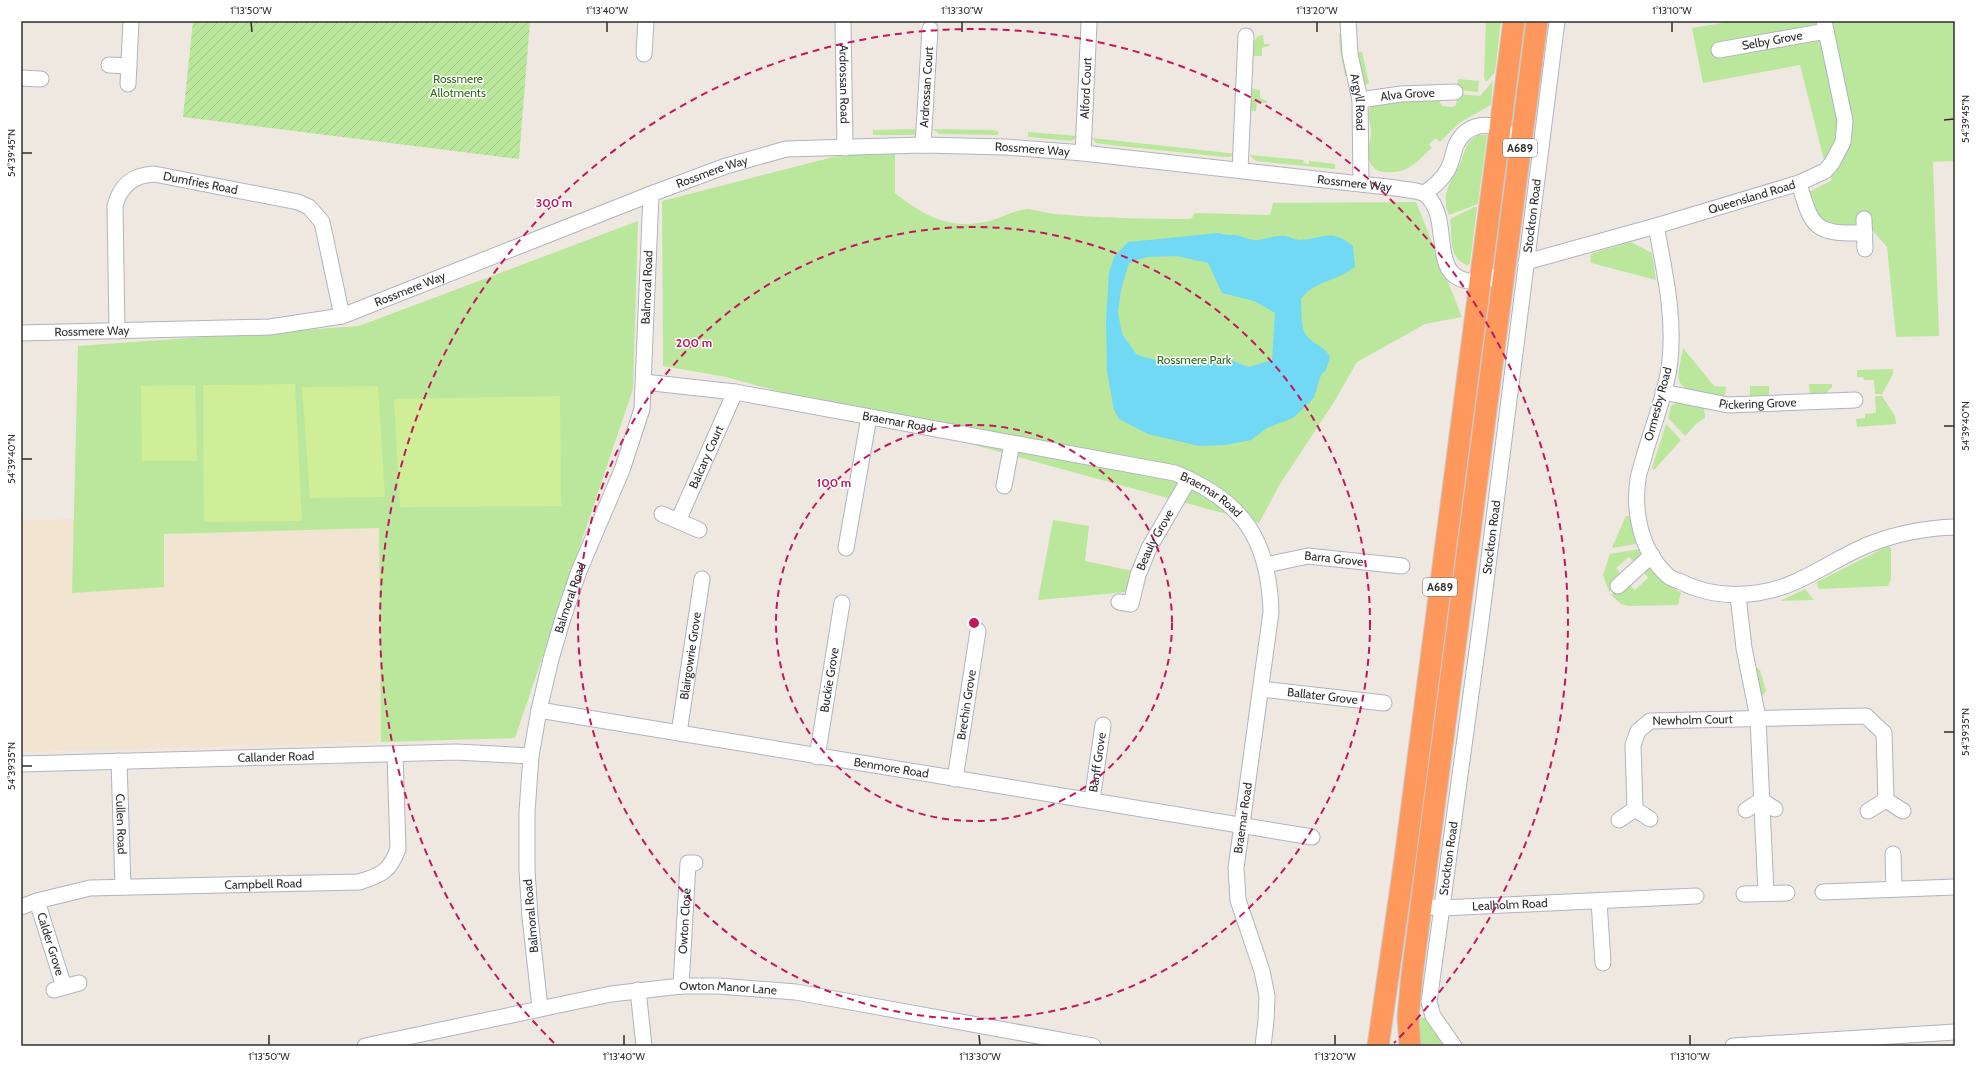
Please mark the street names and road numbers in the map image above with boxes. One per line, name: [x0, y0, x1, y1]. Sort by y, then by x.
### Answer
street label: Selby Grove: [1741, 27, 1804, 53]
street label: Ardrossan Road: [836, 44, 853, 124]
street label: Ardrossan Court: [916, 46, 936, 128]
street label: Alford Court: [1077, 57, 1094, 119]
street label: Argyll Road: [1347, 72, 1368, 131]
street label: Alva Grove: [1379, 85, 1435, 104]
street label: Rossmere Way: [995, 139, 1070, 159]
road number: A689: [1503, 139, 1537, 157]
street label: Rossmere Way: [674, 152, 749, 191]
street label: Dumfries Road: [162, 168, 239, 197]
street label: Rossmere Way: [1316, 171, 1393, 194]
street label: Queensland Road: [1706, 177, 1797, 217]
street label: Stockton Road: [1520, 178, 1544, 254]
street label: Balmoral Road: [638, 250, 656, 325]
street label: Rossmere Way: [372, 268, 448, 309]
street label: Rossmere Way: [54, 322, 130, 339]
street label: Ormesby Road: [1640, 365, 1675, 442]
street label: Pickering Grove: [1718, 394, 1797, 412]
street label: Braemar Road: [861, 408, 934, 435]
street label: Balcary Court: [685, 423, 726, 491]
street label: Braemar Road: [1178, 468, 1246, 520]
street label: Stockton Road: [1479, 499, 1503, 575]
street label: Beauly Grove: [1133, 506, 1177, 573]
street label: Barra Grove: [1304, 548, 1364, 569]
street label: Balmoral Road: [551, 560, 589, 635]
road number: A689: [1423, 578, 1457, 596]
street label: Blairgowrie Grove: [676, 611, 704, 701]
street label: Buckie Grove: [816, 646, 842, 714]
street label: Brechin Grove: [953, 669, 979, 741]
street label: Ballater Grove: [1287, 684, 1359, 707]
street label: Newholm Court: [1652, 711, 1733, 728]
street label: Banff Grove: [1085, 731, 1109, 793]
street label: Callander Road: [237, 748, 314, 765]
street label: Benmore Road: [853, 754, 930, 781]
street label: Braemar Road: [1230, 781, 1255, 854]
street label: Cullen Road: [113, 793, 130, 855]
street label: Stockton Road: [1436, 821, 1461, 896]
street label: Campbell Road: [224, 875, 302, 892]
street label: Balmoral Road: [520, 879, 541, 954]
street label: Owton Close: [675, 888, 694, 954]
street label: Lealholm Road: [1472, 895, 1548, 914]
street label: Calder Grove: [34, 910, 68, 977]
street label: Owton Manor Lane: [679, 978, 778, 998]

